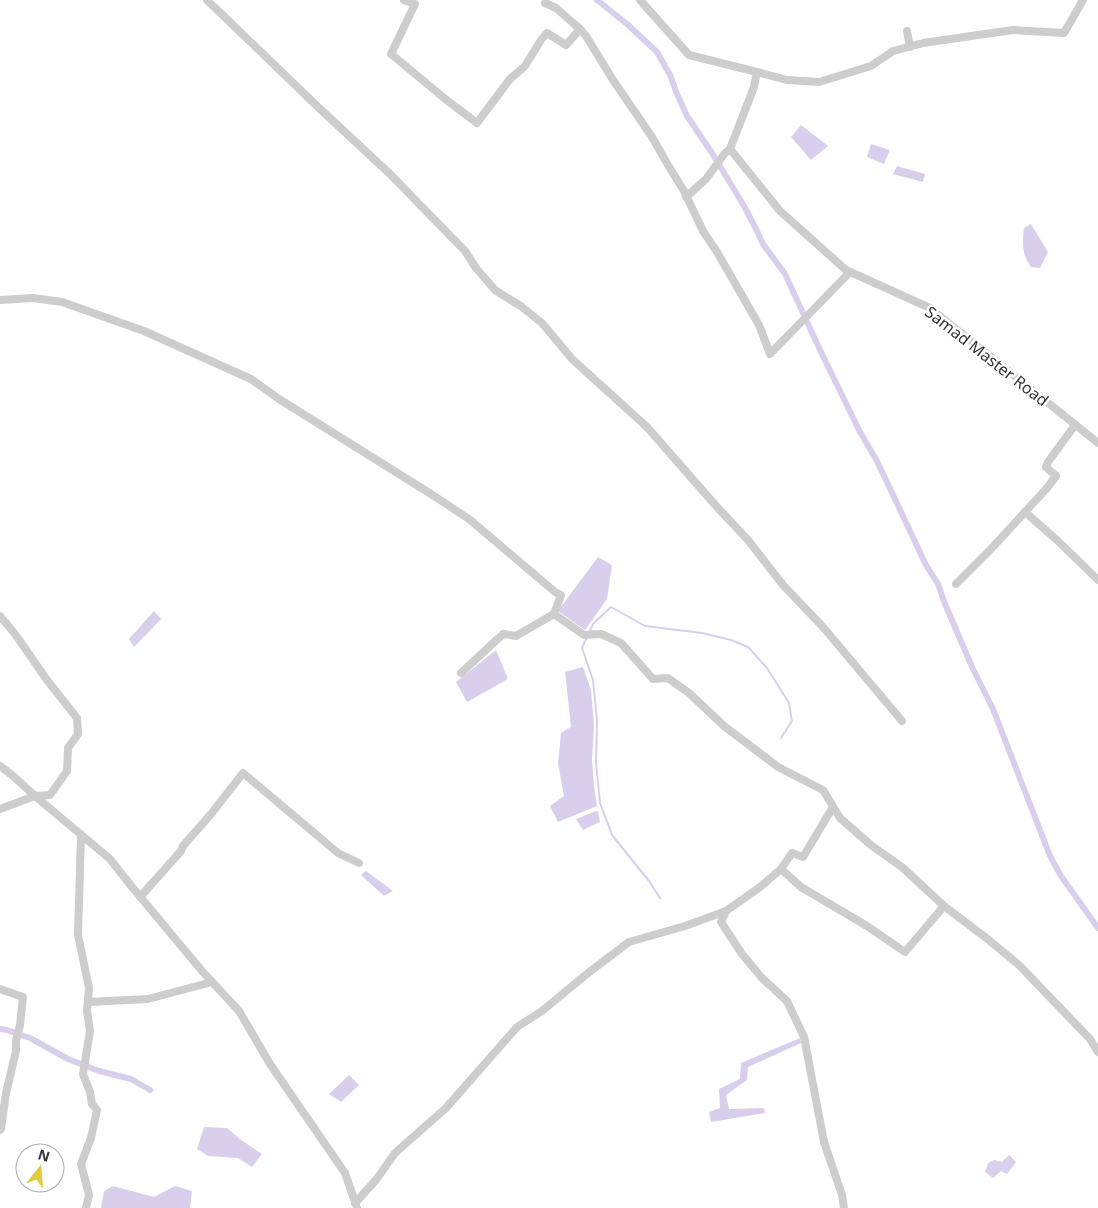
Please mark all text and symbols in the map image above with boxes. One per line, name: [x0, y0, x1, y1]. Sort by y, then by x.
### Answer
street label: Samad Master Road: [921, 301, 1053, 411]
north arrow: [15, 1143, 65, 1193]
text: N: [36, 1144, 52, 1166]

